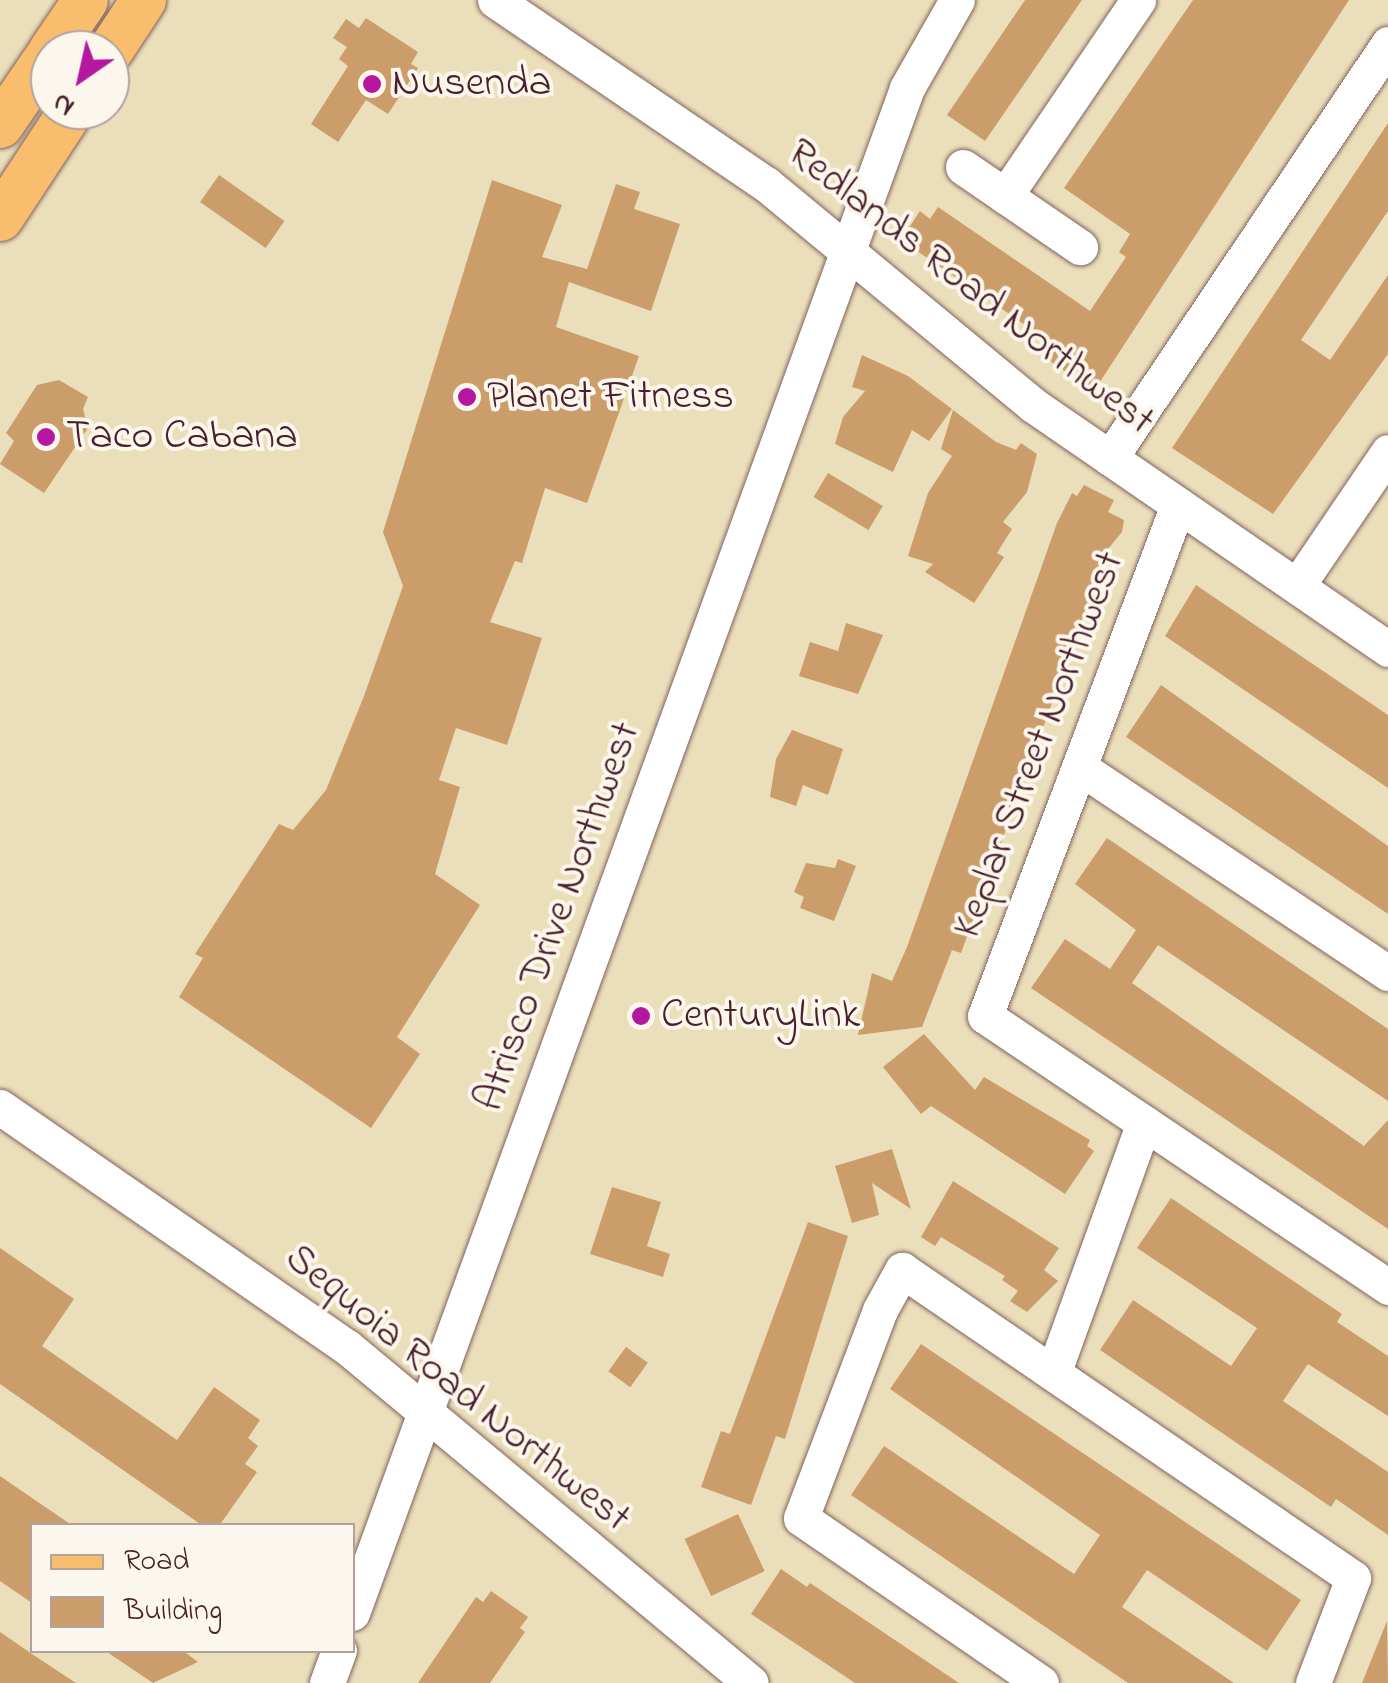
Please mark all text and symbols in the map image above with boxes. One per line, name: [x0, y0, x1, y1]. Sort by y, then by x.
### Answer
north arrow: [30, 30, 130, 130]
place label: Nusenda: [392, 59, 551, 109]
marker: Nusenda: [361, 73, 383, 95]
text: N: [45, 81, 83, 126]
street label: Redlands Road Northwest: [776, 129, 1164, 447]
place label: Planet Fitness: [487, 372, 734, 422]
marker: Planet Fitness: [456, 386, 478, 408]
place label: Taco Cabana: [66, 412, 298, 462]
marker: Taco Cabana: [35, 426, 57, 448]
street label: Keplar Street Northwest: [943, 545, 1137, 945]
street label: Atrisco Drive Northwest: [465, 716, 653, 1118]
place label: CenturyLink: [661, 991, 860, 1041]
marker: CenturyLink: [630, 1005, 652, 1027]
street label: Sequoia Road Northwest: [274, 1234, 640, 1544]
legend: [30, 1523, 355, 1653]
text: Road: [124, 1540, 189, 1584]
text: Building: [124, 1590, 222, 1634]

